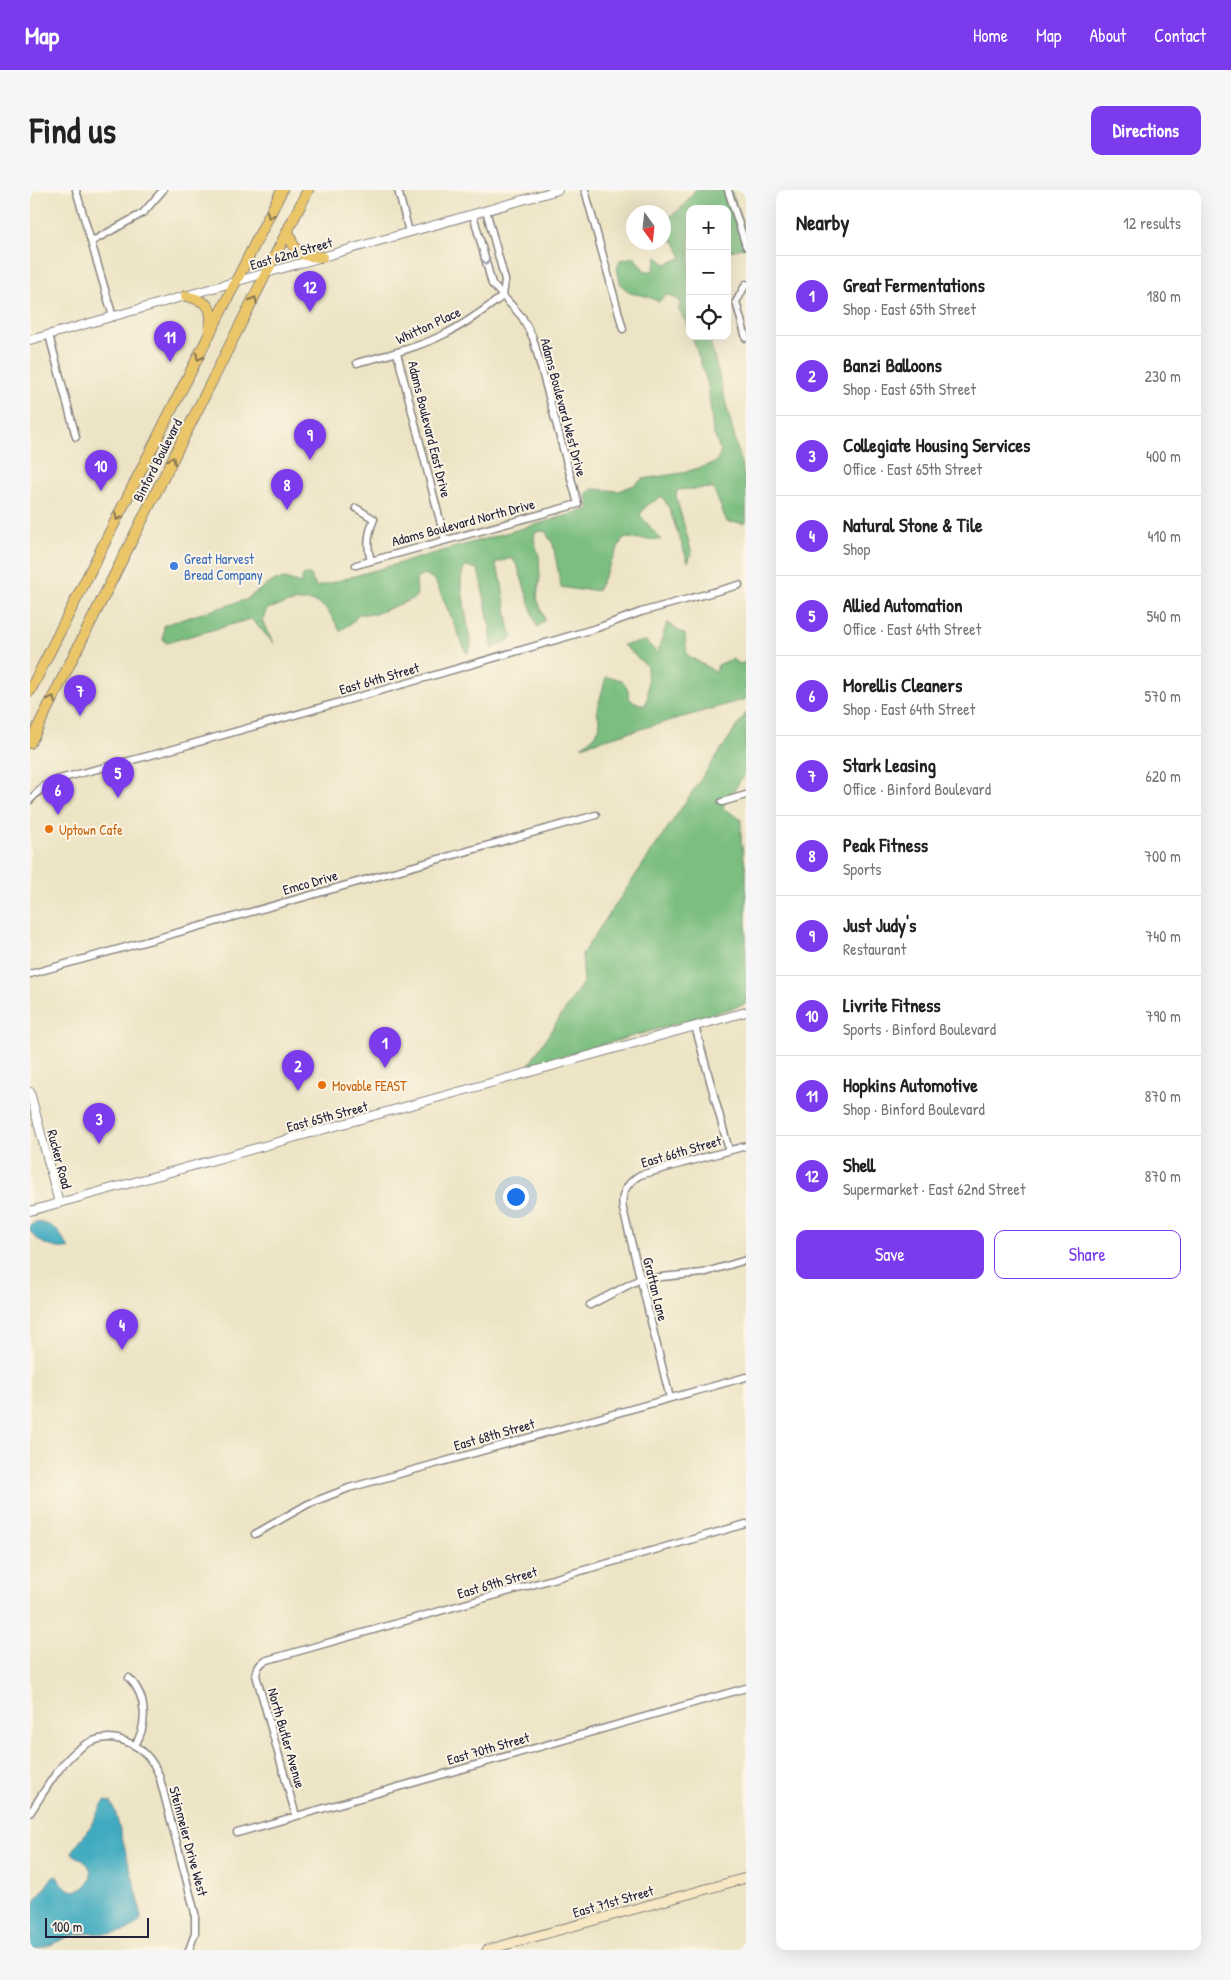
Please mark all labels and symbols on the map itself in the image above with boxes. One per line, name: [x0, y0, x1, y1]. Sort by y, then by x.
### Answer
north arrow: [626, 205, 671, 250]
one-way arrow: [266, 210, 276, 219]
street label: East 62nd Street: [248, 232, 335, 274]
one-way arrow: [480, 257, 490, 265]
pin: 12: [294, 271, 326, 312]
one-way arrow: [248, 296, 258, 305]
street label: Whitton Place: [393, 302, 464, 348]
pin: 11: [154, 321, 186, 362]
street label: Adams Boulevard West Drive: [536, 336, 592, 479]
one-way arrow: [195, 351, 205, 360]
street label: Adams Boulevard East Drive: [404, 359, 456, 500]
street label: Binford Boulevard: [128, 415, 186, 505]
pin: 9: [294, 419, 326, 460]
pin: 10: [85, 450, 117, 491]
one-way arrow: [166, 457, 176, 466]
pin: 8: [271, 469, 303, 510]
street label: Adams Boulevard North Drive: [389, 494, 537, 550]
one-way arrow: [114, 512, 124, 521]
place label: Great Harvest Bread Company: [184, 549, 263, 585]
marker: Great Harvest Bread Company: [168, 560, 180, 572]
street label: East 64th Street: [337, 657, 421, 698]
pin: 7: [64, 675, 96, 716]
one-way arrow: [46, 696, 56, 705]
pin: 5: [102, 757, 134, 798]
pin: 6: [42, 774, 74, 815]
place label: Uptown Cafe: [59, 820, 123, 840]
marker: Uptown Cafe: [43, 823, 55, 835]
street label: Emco Drive: [280, 865, 340, 899]
pin: 1: [369, 1027, 401, 1068]
pin: 2: [282, 1050, 314, 1091]
place label: Movable FEAST: [332, 1076, 407, 1095]
marker: Movable FEAST: [316, 1079, 328, 1091]
street label: East 65th Street: [284, 1096, 370, 1136]
pin: 3: [83, 1103, 115, 1144]
street label: Rucker Road: [43, 1127, 77, 1191]
street label: East 66th Street: [639, 1130, 724, 1172]
your location: [503, 1184, 529, 1210]
street label: Grattan Lane: [639, 1255, 673, 1323]
pin: 4: [106, 1309, 138, 1350]
street label: East 68th Street: [451, 1413, 537, 1455]
street label: East 69th Street: [455, 1561, 539, 1602]
street label: North Butler Avenue: [264, 1686, 310, 1791]
street label: East 70th Street: [445, 1727, 532, 1769]
street label: Steinmeier Drive West: [165, 1784, 213, 1898]
street label: East 71st Street: [570, 1880, 656, 1922]
scale bar: [45, 1915, 149, 1938]

